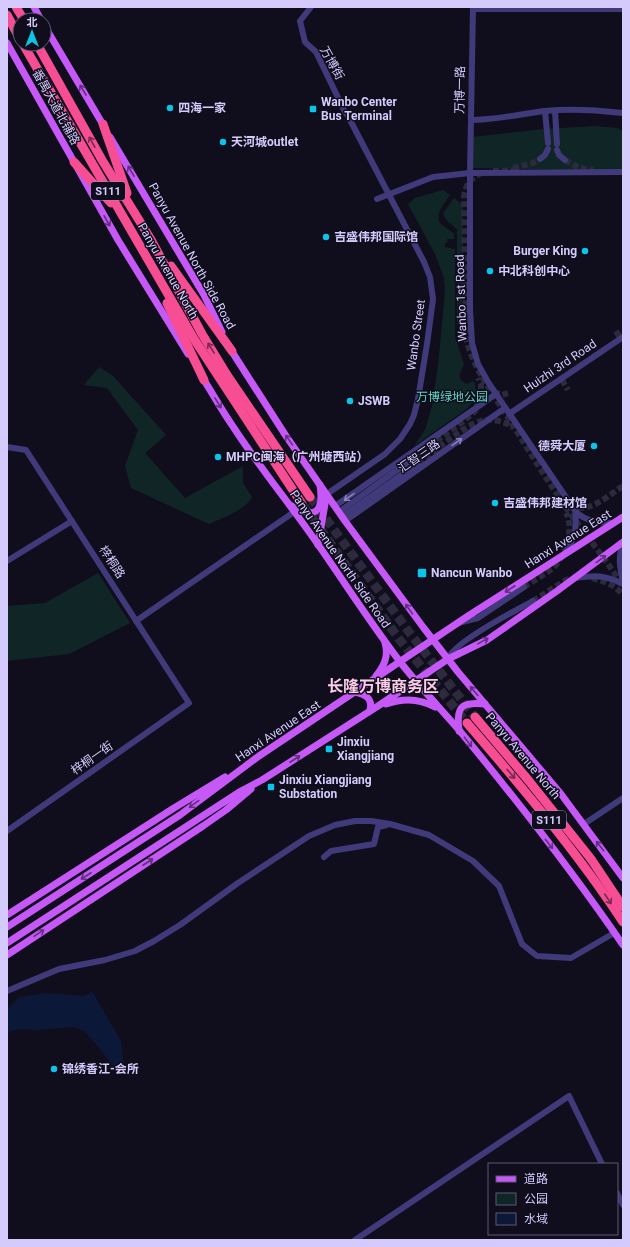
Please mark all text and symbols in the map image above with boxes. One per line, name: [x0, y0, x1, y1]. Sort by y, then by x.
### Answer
north arrow: [12, 12, 52, 52]
text: 北: [27, 16, 38, 29]
street label: 万博街: [317, 44, 347, 82]
street label: 万博一路: [453, 66, 467, 114]
street label: 番禺大道北铺路: [30, 67, 82, 147]
one-way arrow: [78, 84, 86, 96]
place label: Wanbo Center Bus Terminal: [321, 95, 398, 123]
place label: 四海一家: [178, 101, 226, 115]
marker: 四海一家: [165, 103, 175, 113]
marker: Wanbo Center Bus Terminal: [308, 104, 318, 114]
place label: 天河城outlet: [231, 135, 298, 149]
one-way arrow: [88, 136, 96, 148]
marker: 天河城outlet: [218, 137, 228, 147]
one-way arrow: [127, 166, 135, 178]
street label: Panyu Avenue North Side Road: [146, 180, 238, 332]
road number: S111: [91, 182, 125, 200]
one-way arrow: [104, 214, 112, 226]
street label: Panyu Avenue North: [135, 220, 201, 322]
place label: 吉盛伟邦国际馆: [334, 230, 418, 244]
marker: 吉盛伟邦国际馆: [321, 232, 331, 242]
place label: Burger King: [513, 244, 577, 258]
marker: Burger King: [580, 246, 590, 256]
street label: Wanbo 1st Road: [452, 254, 470, 342]
place label: 中北科创中心: [498, 264, 570, 278]
marker: 中北科创中心: [485, 266, 495, 276]
street label: Wanbo Street: [404, 298, 428, 372]
street label: Huizhi 3rd Road: [521, 337, 599, 395]
one-way arrow: [206, 342, 214, 354]
park label: 万博绿地公园: [416, 390, 488, 404]
place label: JSWB: [358, 394, 391, 408]
marker: JSWB: [345, 396, 355, 406]
one-way arrow: [215, 397, 223, 409]
one-way arrow: [285, 435, 293, 446]
street label: 汇智三路: [395, 436, 443, 476]
one-way arrow: [451, 438, 462, 446]
place label: 德舜大厦: [538, 439, 586, 453]
marker: 德舜大厦: [589, 441, 599, 451]
place label: MHPC闽海（广州塘西站）: [226, 450, 369, 464]
marker: MHPC闽海（广州塘西站）: [213, 452, 223, 462]
street label: Panyu Avenue North Side Road: [287, 487, 393, 631]
one-way arrow: [344, 493, 355, 501]
place label: 吉盛伟邦建材馆: [503, 496, 587, 510]
marker: 吉盛伟邦建材馆: [490, 498, 500, 508]
street label: Hanxi Avenue East: [522, 507, 614, 571]
street label: 梓桐路: [96, 543, 128, 581]
one-way arrow: [595, 554, 606, 563]
place label: Nancun Wanbo: [431, 566, 513, 580]
marker: Nancun Wanbo: [416, 567, 428, 579]
one-way arrow: [504, 585, 516, 593]
one-way arrow: [405, 603, 414, 614]
one-way arrow: [477, 637, 489, 645]
district label: 长隆万博商务区: [327, 677, 439, 696]
one-way arrow: [470, 686, 479, 696]
street label: Hanxi Avenue East: [233, 697, 323, 765]
street label: Panyu Avenue North: [483, 710, 563, 802]
place label: Jinxiu Xiangjiang: [337, 735, 394, 763]
one-way arrow: [464, 737, 472, 748]
street label: 梓桐一街: [68, 738, 116, 778]
marker: Jinxiu Xiangjiang: [324, 744, 334, 754]
one-way arrow: [289, 754, 301, 762]
one-way arrow: [507, 769, 516, 780]
place label: Jinxiu Xiangjiang Substation: [279, 773, 372, 801]
marker: Jinxiu Xiangjiang Substation: [266, 782, 276, 792]
one-way arrow: [189, 800, 200, 808]
road number: S111: [532, 811, 566, 829]
one-way arrow: [545, 838, 553, 849]
one-way arrow: [596, 841, 604, 852]
one-way arrow: [142, 858, 153, 866]
one-way arrow: [81, 872, 92, 880]
one-way arrow: [604, 893, 612, 904]
one-way arrow: [34, 929, 45, 937]
place label: 锦绣香江-会所: [62, 1062, 139, 1076]
marker: 锦绣香江-会所: [49, 1064, 59, 1074]
legend: [488, 1163, 618, 1235]
text: 道路: [524, 1172, 548, 1186]
text: 公园: [524, 1192, 548, 1206]
text: 水域: [524, 1212, 548, 1226]

